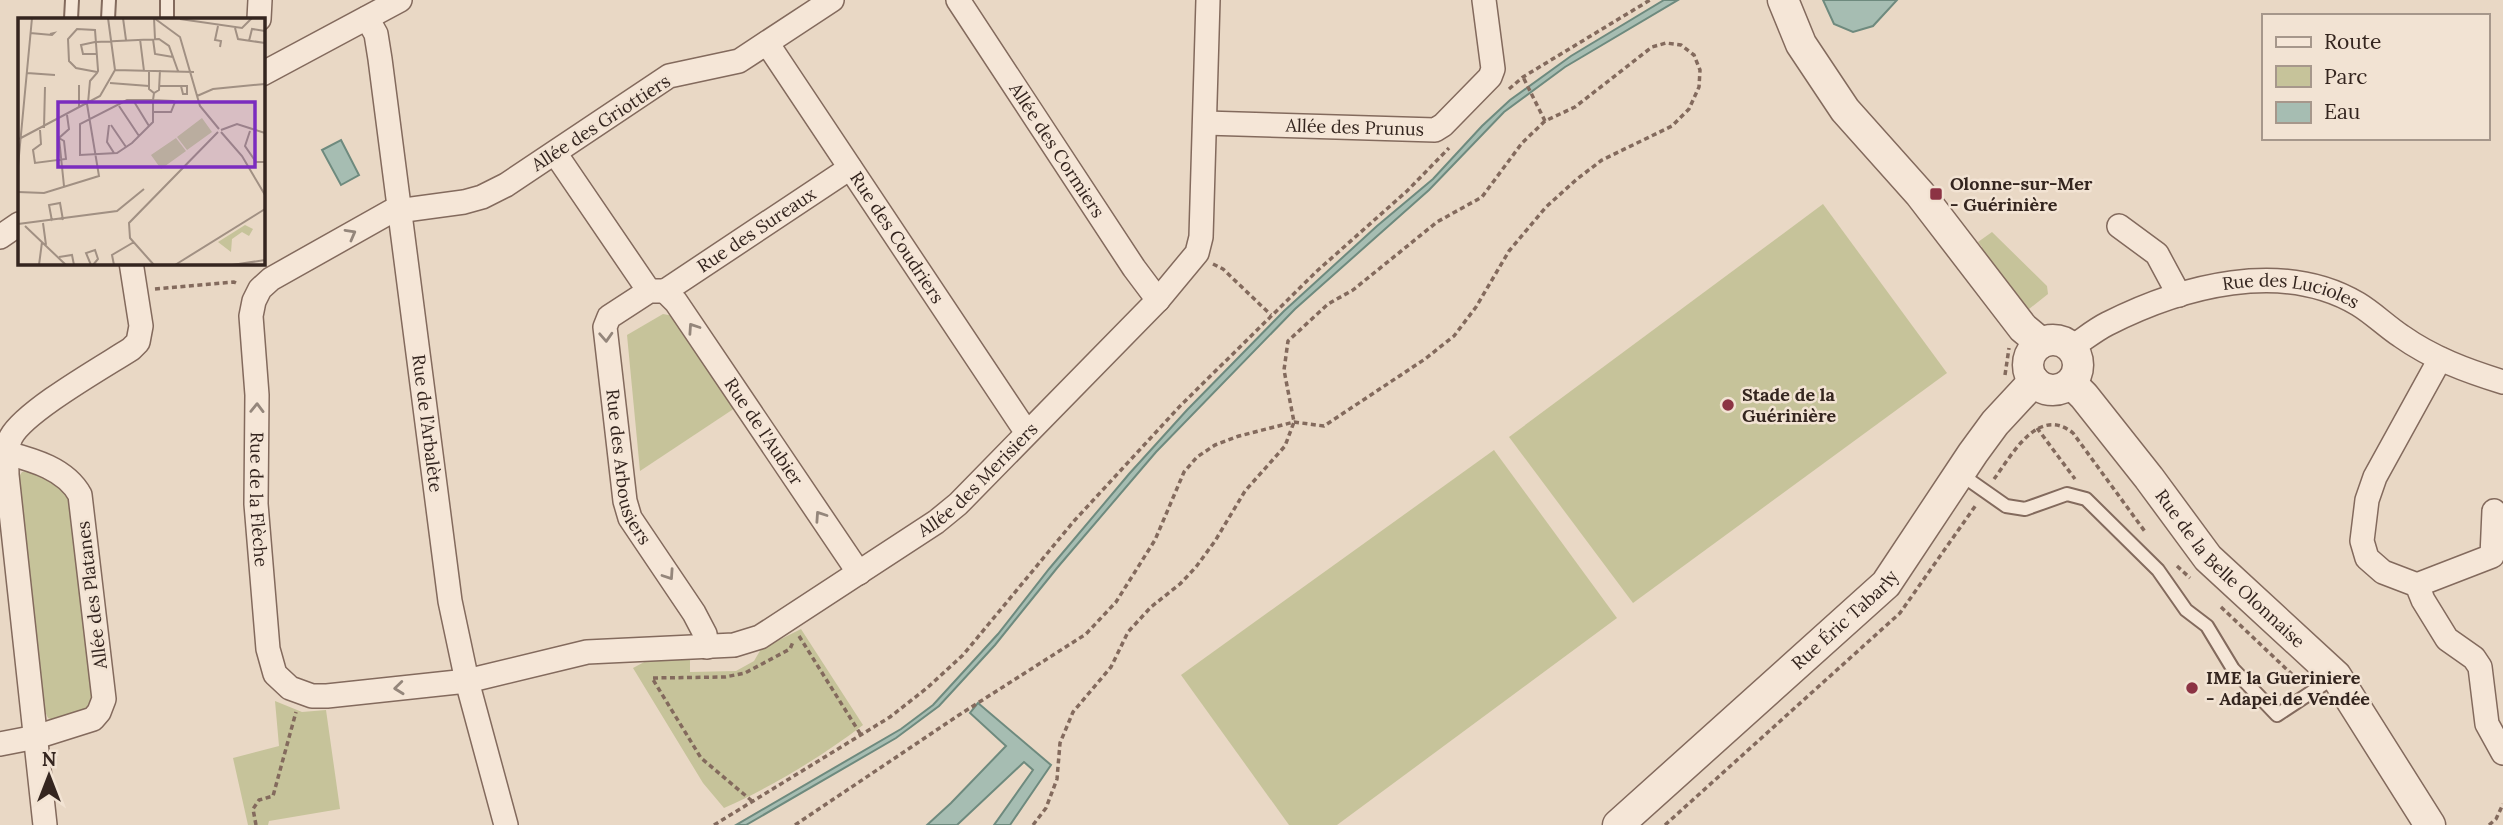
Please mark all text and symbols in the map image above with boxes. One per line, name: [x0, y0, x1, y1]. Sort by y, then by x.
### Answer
legend: [2262, 14, 2489, 140]
inset map: [18, 18, 264, 264]
text: Route: [2324, 28, 2381, 55]
text: Parc: [2324, 63, 2368, 90]
street label: Allée des Griottiers: [526, 69, 674, 177]
street label: Allée des Cormiers: [1004, 77, 1110, 222]
text: Eau: [2324, 98, 2360, 125]
street label: Allée des Prunus: [1284, 113, 1424, 141]
street label: Rue des Coudriers: [845, 167, 949, 308]
place label: Olonne-sur-Mer - Guérinière: [1950, 172, 2093, 216]
street label: Rue des Sureaux: [693, 182, 820, 277]
marker: Olonne-sur-Mer - Guérinière: [1928, 186, 1944, 202]
one-way arrow: [344, 229, 357, 242]
street label: Rue des Lucioles: [2221, 268, 2363, 313]
one-way arrow: [689, 323, 702, 336]
one-way arrow: [599, 332, 614, 343]
street label: Rue de l’Arbalète: [407, 353, 448, 494]
street label: Rue de l'Aubier: [720, 373, 809, 490]
place label: Stade de la Guérinière: [1742, 383, 1836, 427]
street label: Rue des Arbousiers: [601, 388, 657, 549]
marker: Stade de la Guérinière: [1720, 397, 1736, 413]
one-way arrow: [249, 402, 264, 413]
street label: Allée des Merisiers: [912, 417, 1042, 542]
street label: Rue de la Flèche: [245, 432, 273, 568]
street label: Rue de la Belle Olonnaise: [2150, 484, 2310, 653]
one-way arrow: [816, 511, 829, 524]
street label: Allée des Platanes: [71, 520, 112, 671]
street label: Rue Éric Tabarly: [1787, 565, 1903, 674]
one-way arrow: [661, 567, 673, 580]
place label: IME la Gueriniere - Adapei de Vendée: [2206, 666, 2370, 710]
marker: IME la Gueriniere - Adapei de Vendée: [2184, 680, 2200, 696]
one-way arrow: [393, 681, 405, 696]
north arrow: [14, 741, 84, 811]
text: N: [42, 747, 57, 771]

